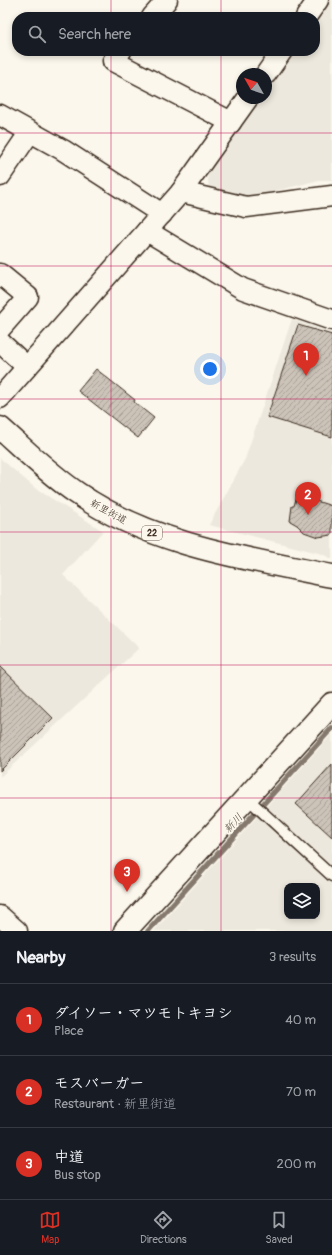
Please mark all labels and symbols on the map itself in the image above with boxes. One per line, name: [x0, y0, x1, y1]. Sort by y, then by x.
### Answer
north arrow: [236, 68, 272, 104]
pin: 1: [293, 343, 319, 376]
your location: [200, 359, 220, 379]
pin: 2: [295, 482, 321, 515]
street label: 新里街道: [88, 497, 129, 527]
road number: 22: [142, 526, 162, 540]
water label: 新川: [221, 811, 246, 836]
pin: 3: [114, 859, 140, 892]

